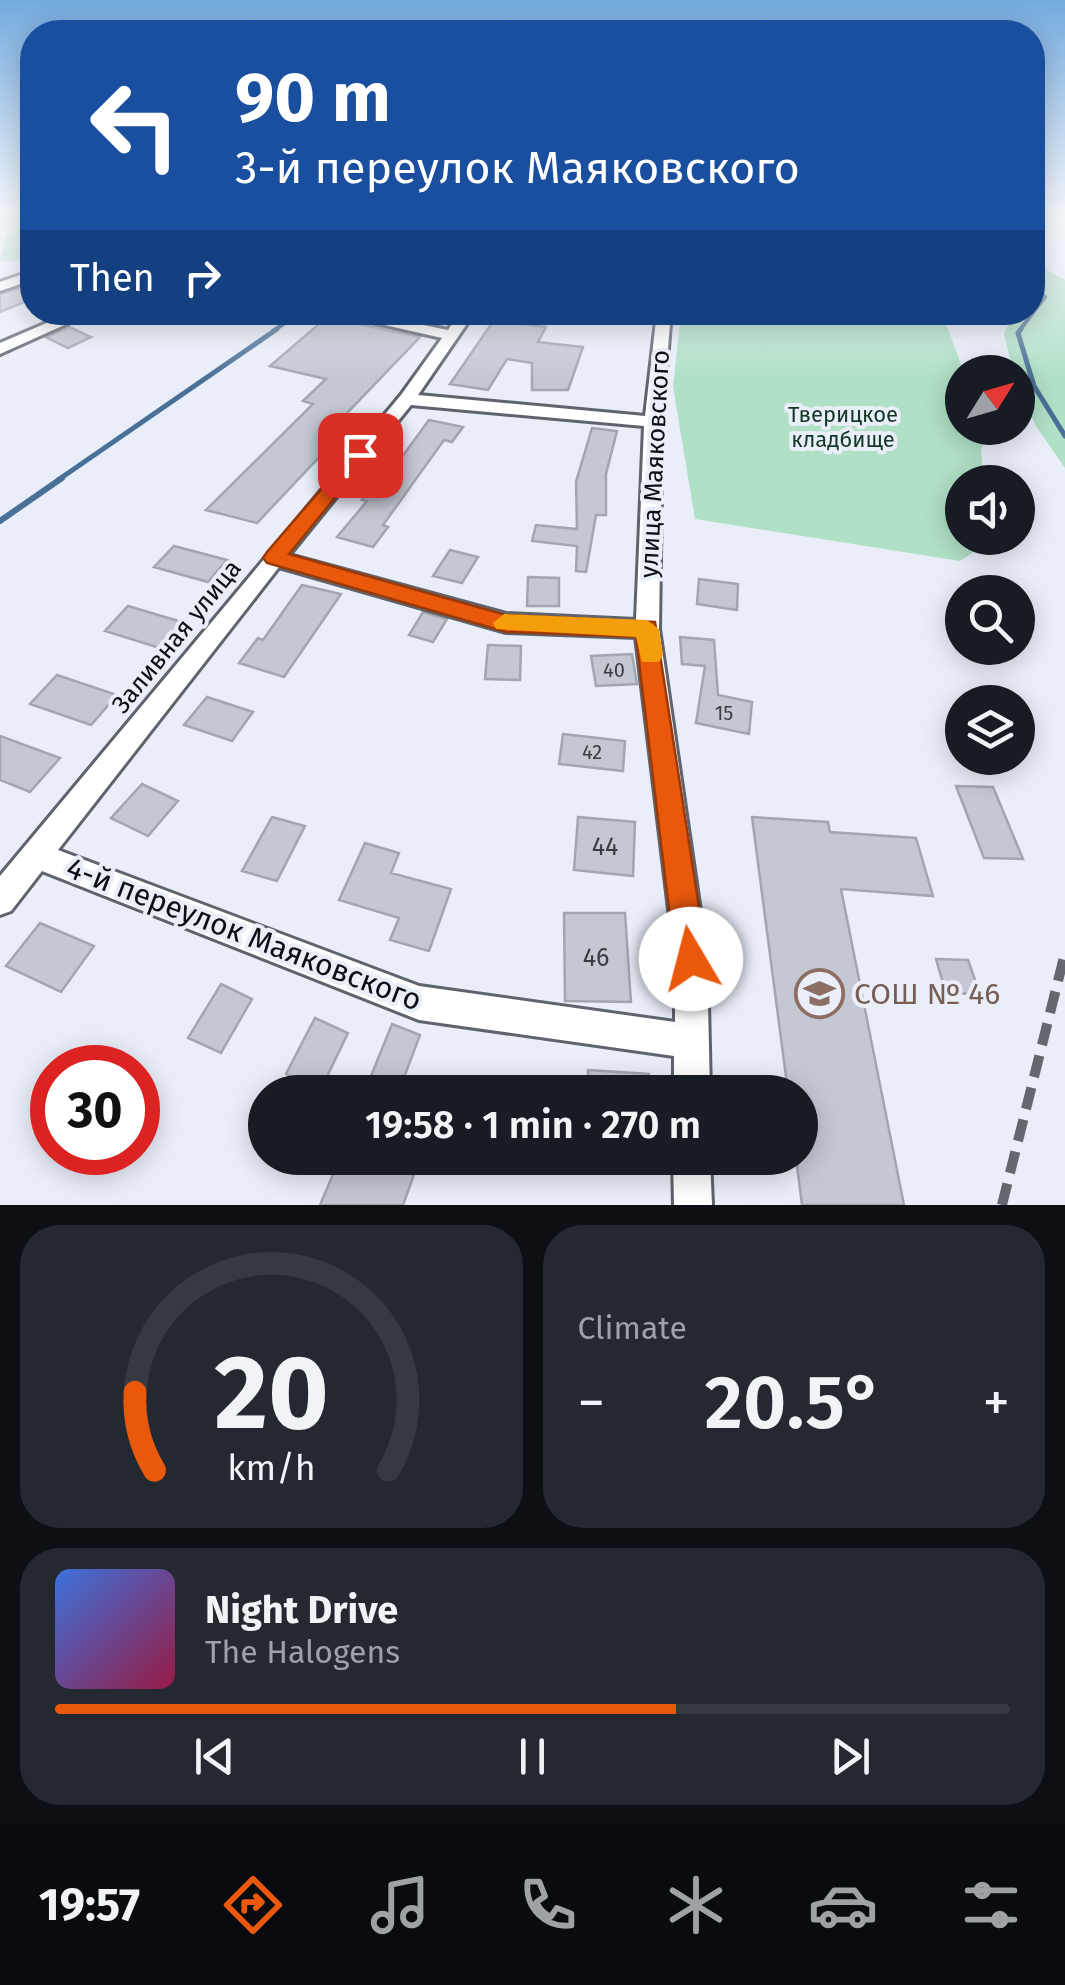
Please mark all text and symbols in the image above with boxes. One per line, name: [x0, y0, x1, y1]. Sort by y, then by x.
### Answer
text: 90 m: [235, 56, 391, 140]
icon: left: [70, 60, 200, 190]
text: 3-й переулок Маяковского: [235, 141, 800, 195]
icon: right: [175, 250, 230, 305]
text: Then: [70, 255, 155, 301]
street label: улица Маяковского: [634, 349, 676, 579]
north arrow: [945, 355, 1035, 445]
map controls: [945, 355, 1035, 775]
park label: Тверицкое кладбище: [788, 401, 898, 453]
pin: [318, 413, 403, 498]
icon: arrive: [333, 428, 388, 483]
button: sound: [945, 465, 1035, 555]
street label: Заливная улица: [106, 554, 248, 719]
button: search: [945, 575, 1035, 665]
house number: 40: [603, 658, 625, 682]
button: layers: [945, 685, 1035, 775]
house number: 15: [715, 701, 733, 725]
house number: 42: [582, 740, 602, 764]
house number: 44: [592, 832, 618, 862]
street label: 4-й переулок Маяковского: [61, 850, 427, 1018]
position arrow: [639, 907, 743, 1011]
house number: 46: [583, 943, 609, 973]
school or university icon: СОШ № 46: [793, 968, 845, 1020]
place label: СОШ № 46: [854, 976, 1000, 1012]
speed limit sign: 30: [30, 1045, 160, 1175]
text: 19:58 · 1 min · 270 m: [365, 1102, 701, 1148]
text: Climate: [578, 1309, 687, 1347]
text: 20: [214, 1331, 329, 1456]
text: 20.5°: [705, 1358, 883, 1448]
text: −: [578, 1370, 605, 1436]
text: +: [983, 1370, 1010, 1436]
text: km/h: [227, 1447, 315, 1489]
text: Night Drive: [205, 1587, 398, 1633]
text: The Halogens: [205, 1633, 400, 1671]
icon: previous: [187, 1729, 242, 1784]
icon: pause: [505, 1729, 560, 1784]
icon: next: [823, 1729, 878, 1784]
icon: directions: [218, 1870, 288, 1940]
icon: music: [365, 1870, 435, 1940]
icon: phone: [513, 1870, 583, 1940]
icon: climate: [661, 1870, 731, 1940]
icon: car: [808, 1870, 878, 1940]
icon: filters: [956, 1870, 1026, 1940]
text: 19:57: [39, 1878, 140, 1932]

